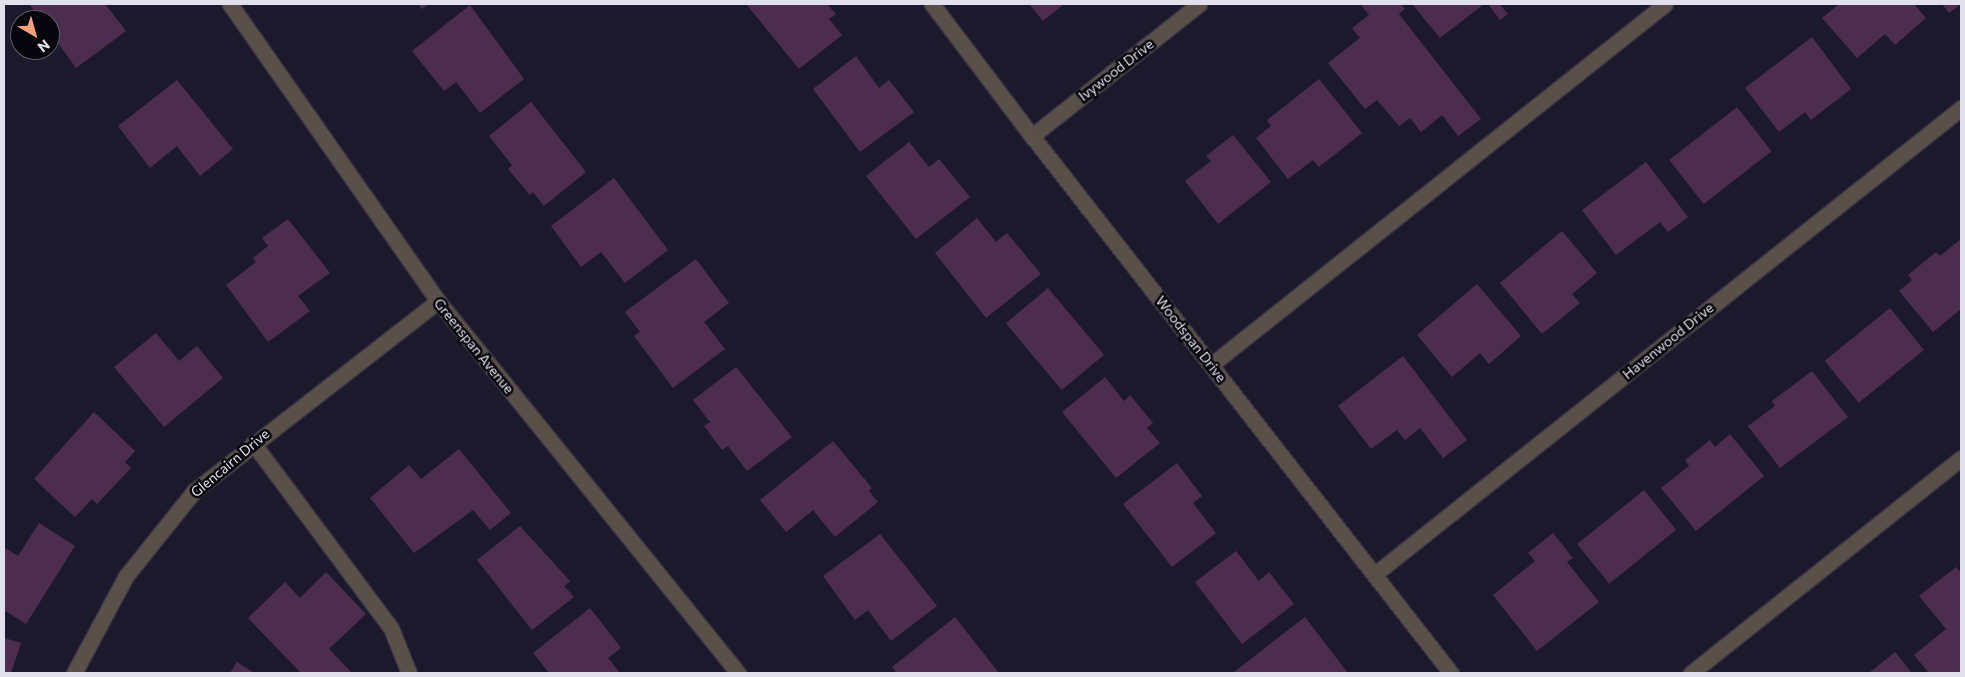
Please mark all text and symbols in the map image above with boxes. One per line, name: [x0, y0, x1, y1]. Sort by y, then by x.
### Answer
north arrow: [10, 10, 60, 60]
street label: Ivywood Drive: [1075, 35, 1157, 105]
text: N: [35, 36, 53, 56]
street label: Woodspan Drive: [1152, 293, 1230, 385]
street label: Greenspan Avenue: [430, 295, 518, 397]
street label: Havenwood Drive: [1619, 299, 1717, 383]
street label: Glencairn Drive: [187, 425, 273, 501]

